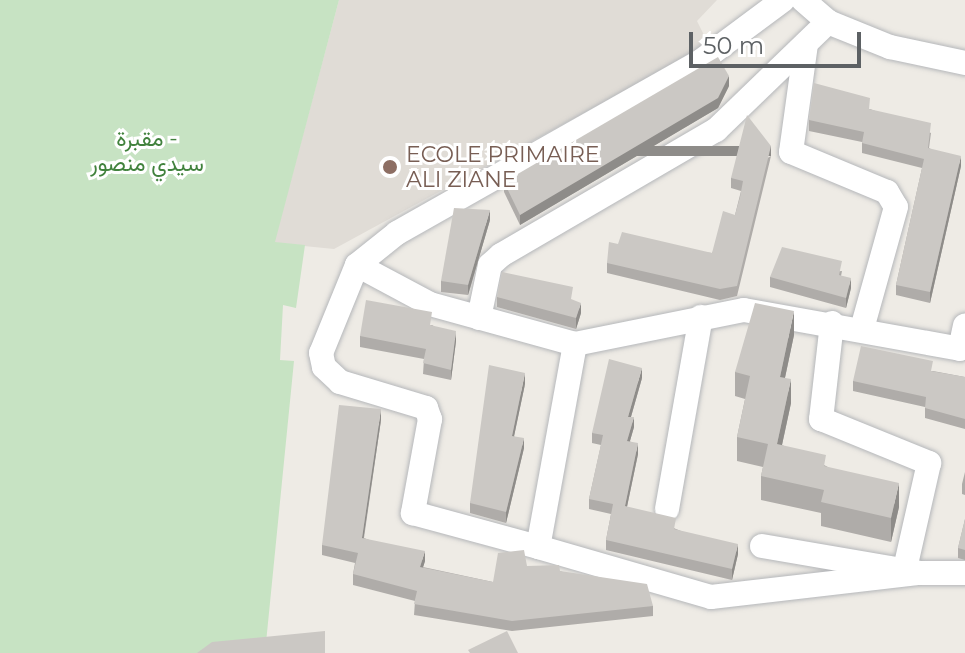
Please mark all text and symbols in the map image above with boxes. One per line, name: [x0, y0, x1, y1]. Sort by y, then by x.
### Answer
scale bar: [693, 16, 865, 66]
text: 50 m: [703, 31, 764, 60]
park label: مقبرة - سيدي منصور: [90, 125, 204, 176]
place label: ECOLE PRIMAIRE ALI ZIANE: [406, 141, 600, 192]
marker: ECOLE PRIMAIRE ALI ZIANE: [381, 158, 399, 176]

